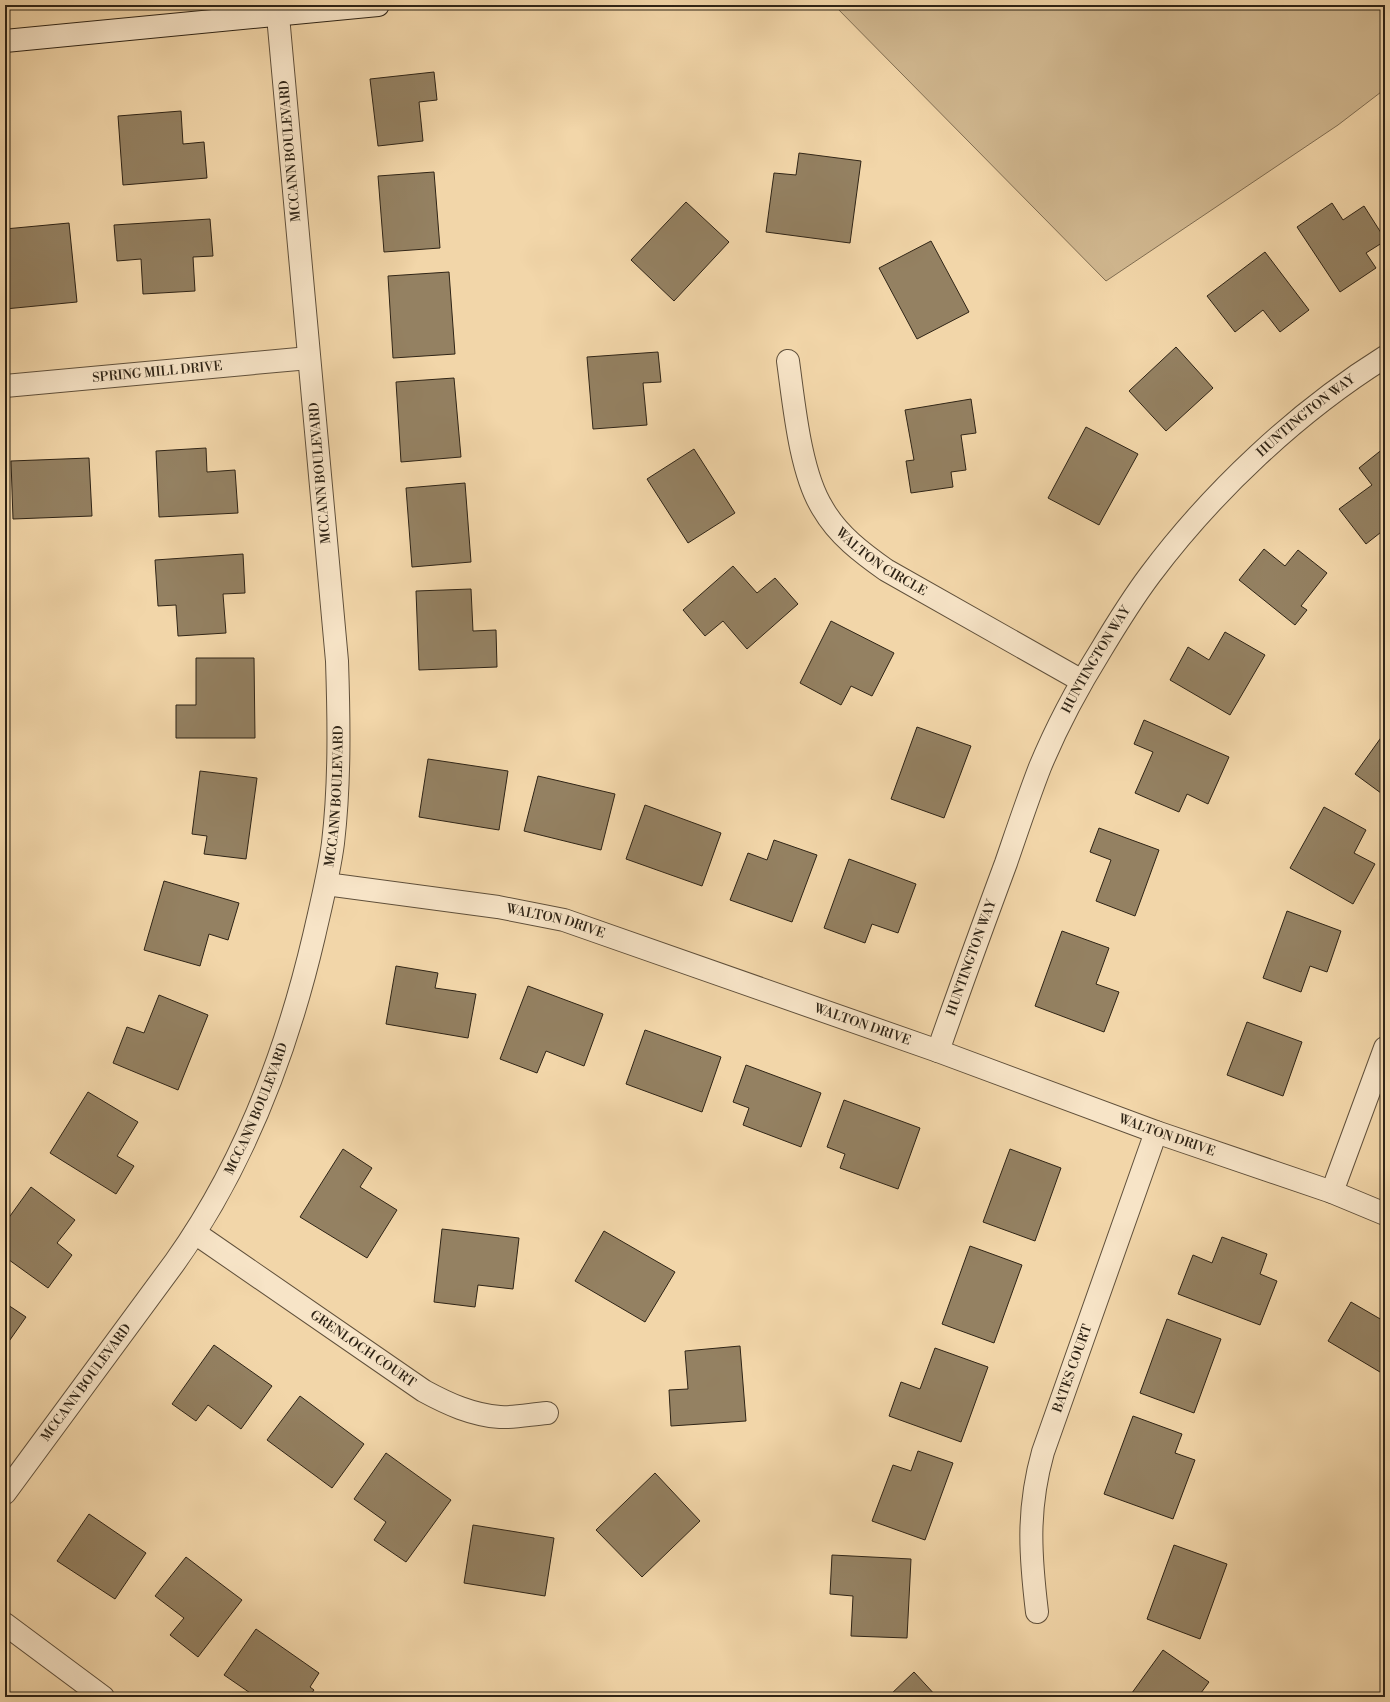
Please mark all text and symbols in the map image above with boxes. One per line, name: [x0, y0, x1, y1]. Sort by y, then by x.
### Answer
street label: MCCANN BOULEVARD: [276, 80, 304, 222]
street label: SPRING MILL DRIVE: [92, 358, 223, 386]
street label: HUNTINGTON WAY: [1253, 370, 1359, 460]
street label: MCCANN BOULEVARD: [306, 402, 334, 544]
street label: WALTON CIRCLE: [832, 524, 930, 599]
street label: HUNTINGTON WAY: [1058, 602, 1135, 716]
street label: MCCANN BOULEVARD: [321, 725, 346, 869]
street label: HUNTINGTON WAY: [943, 896, 1000, 1018]
street label: WALTON DRIVE: [504, 901, 607, 942]
street label: WALTON DRIVE: [811, 1000, 913, 1049]
street label: MCCANN BOULEVARD: [221, 1040, 291, 1178]
street label: WALTON DRIVE: [1115, 1110, 1217, 1160]
street label: GRENLOCH COURT: [307, 1307, 419, 1391]
street label: MCCANN BOULEVARD: [38, 1321, 135, 1445]
street label: BATES COURT: [1049, 1322, 1095, 1416]

